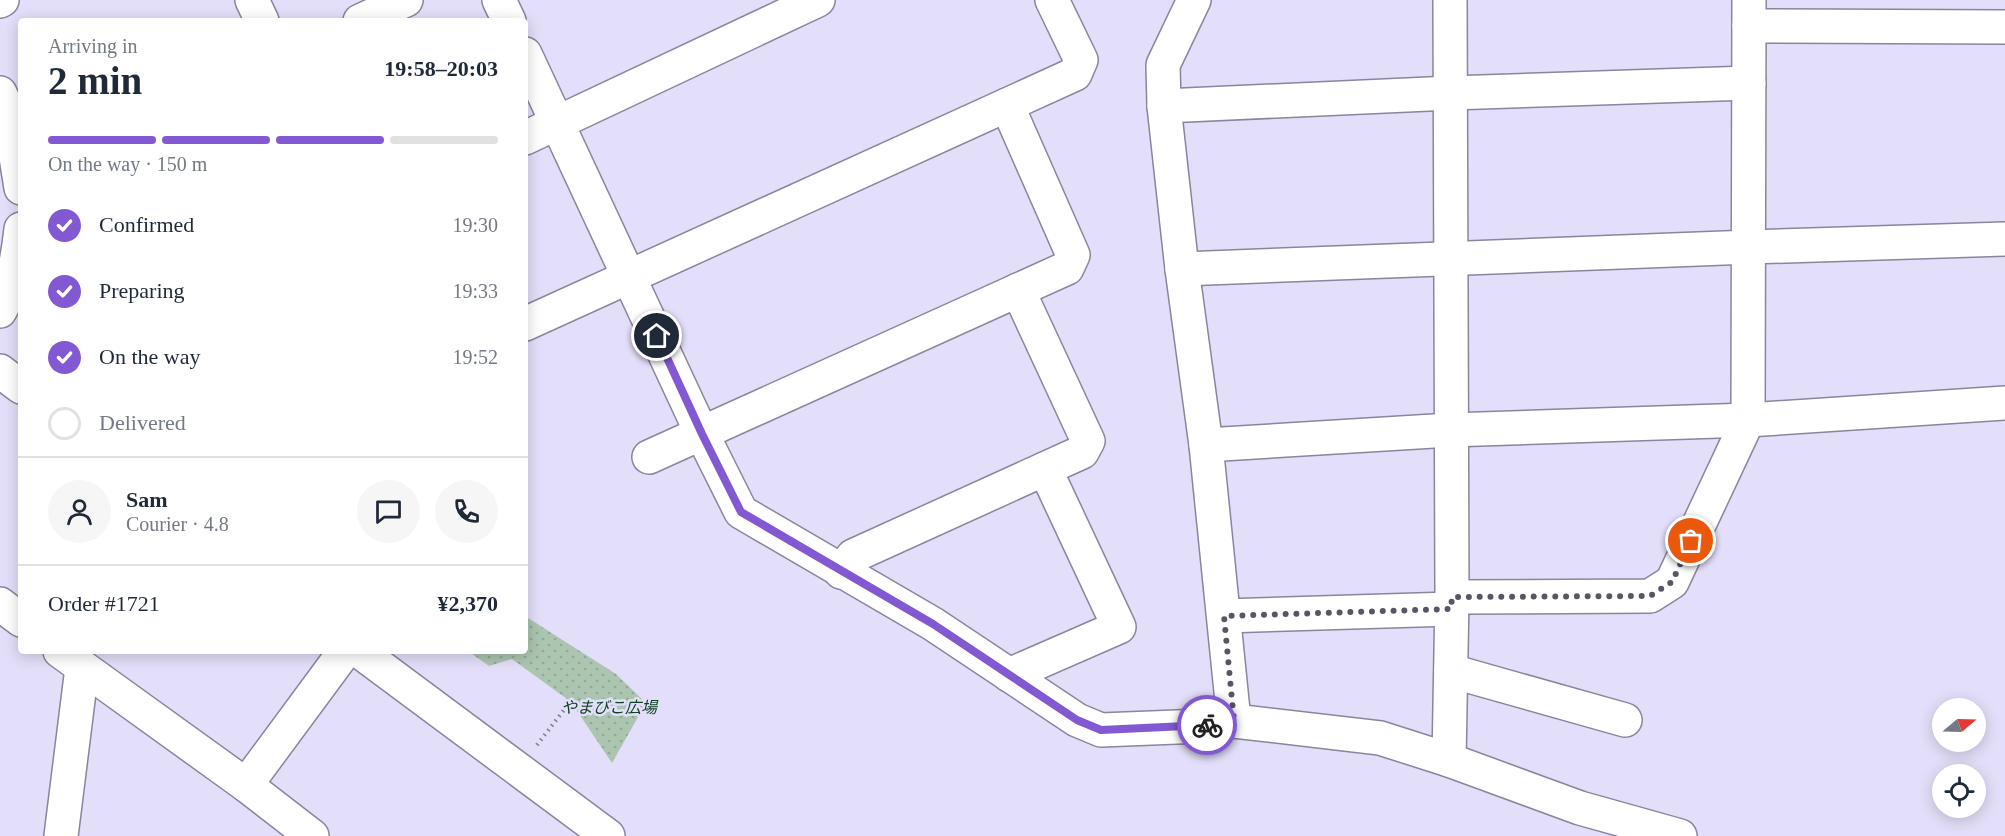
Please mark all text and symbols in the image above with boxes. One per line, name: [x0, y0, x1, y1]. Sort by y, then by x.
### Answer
text: Arriving in: [48, 35, 137, 57]
text: 19:58–20:03: [384, 56, 498, 81]
text: 2 min: [48, 59, 142, 102]
text: On the way · 150 m: [48, 153, 207, 175]
icon: check: [48, 209, 81, 242]
text: Confirmed: [99, 212, 194, 237]
text: 19:30: [452, 214, 498, 236]
icon: check: [48, 275, 81, 308]
text: Preparing: [99, 278, 185, 303]
text: 19:33: [452, 280, 498, 302]
pin: [631, 310, 682, 361]
icon: home: [640, 319, 673, 352]
icon: check: [48, 341, 81, 374]
text: On the way: [99, 344, 200, 369]
text: 19:52: [452, 346, 498, 368]
text: Delivered: [99, 410, 186, 435]
button: person: [48, 480, 111, 543]
button: chat: [357, 480, 420, 543]
button: phone: [435, 480, 498, 543]
text: Sam: [126, 487, 168, 512]
text: Courier · 4.8: [126, 513, 229, 535]
pin: [1665, 515, 1716, 566]
icon: bag: [1674, 524, 1707, 557]
text: Order #1721: [48, 591, 160, 616]
text: ¥2,370: [438, 591, 498, 616]
courier: [1177, 695, 1237, 755]
north arrow: [1932, 698, 1986, 752]
map controls: [1932, 698, 1986, 818]
park label: やまびこ広場: [561, 699, 659, 716]
icon: bike: [1191, 709, 1224, 742]
button: locate: [1932, 764, 1986, 818]

